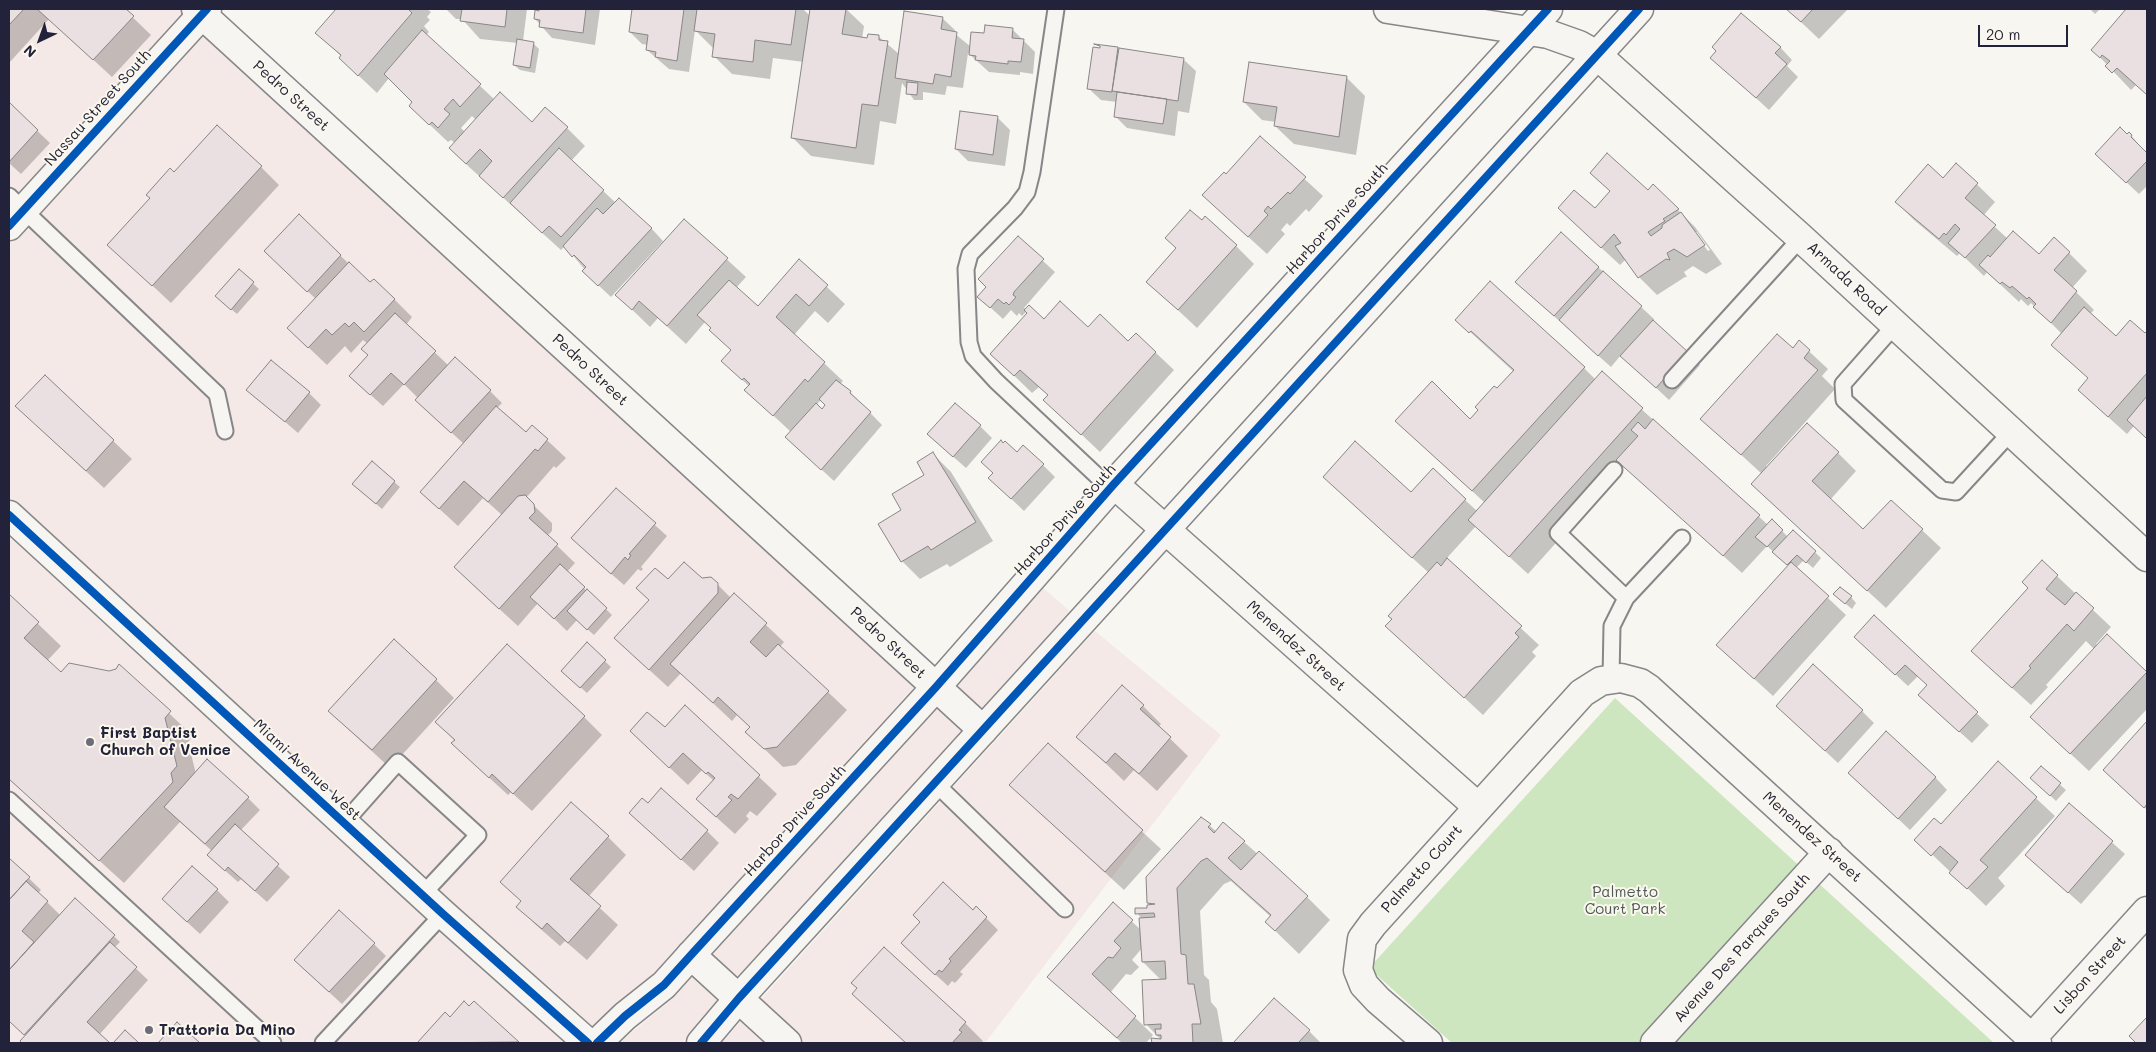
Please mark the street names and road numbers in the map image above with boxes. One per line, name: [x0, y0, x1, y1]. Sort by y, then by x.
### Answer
street label: Nassau Street South: [41, 46, 155, 170]
street label: Pedro Street: [249, 57, 333, 135]
street label: Harbor Drive South: [1282, 160, 1392, 278]
street label: Armada Road: [1803, 238, 1889, 320]
street label: Pedro Street: [548, 330, 632, 410]
street label: Harbor Drive South: [1010, 461, 1120, 579]
street label: Menendez Street: [1243, 597, 1349, 695]
street label: Pedro Street: [846, 603, 930, 683]
street label: Miami Avenue West: [250, 716, 364, 824]
street label: Harbor Drive South: [740, 762, 850, 880]
street label: Menendez Street: [1759, 788, 1865, 886]
street label: Palmetto Court: [1378, 821, 1466, 917]
street label: Avenue Des Parques South: [1670, 870, 1814, 1026]
street label: Lisbon Street: [2050, 932, 2130, 1018]

